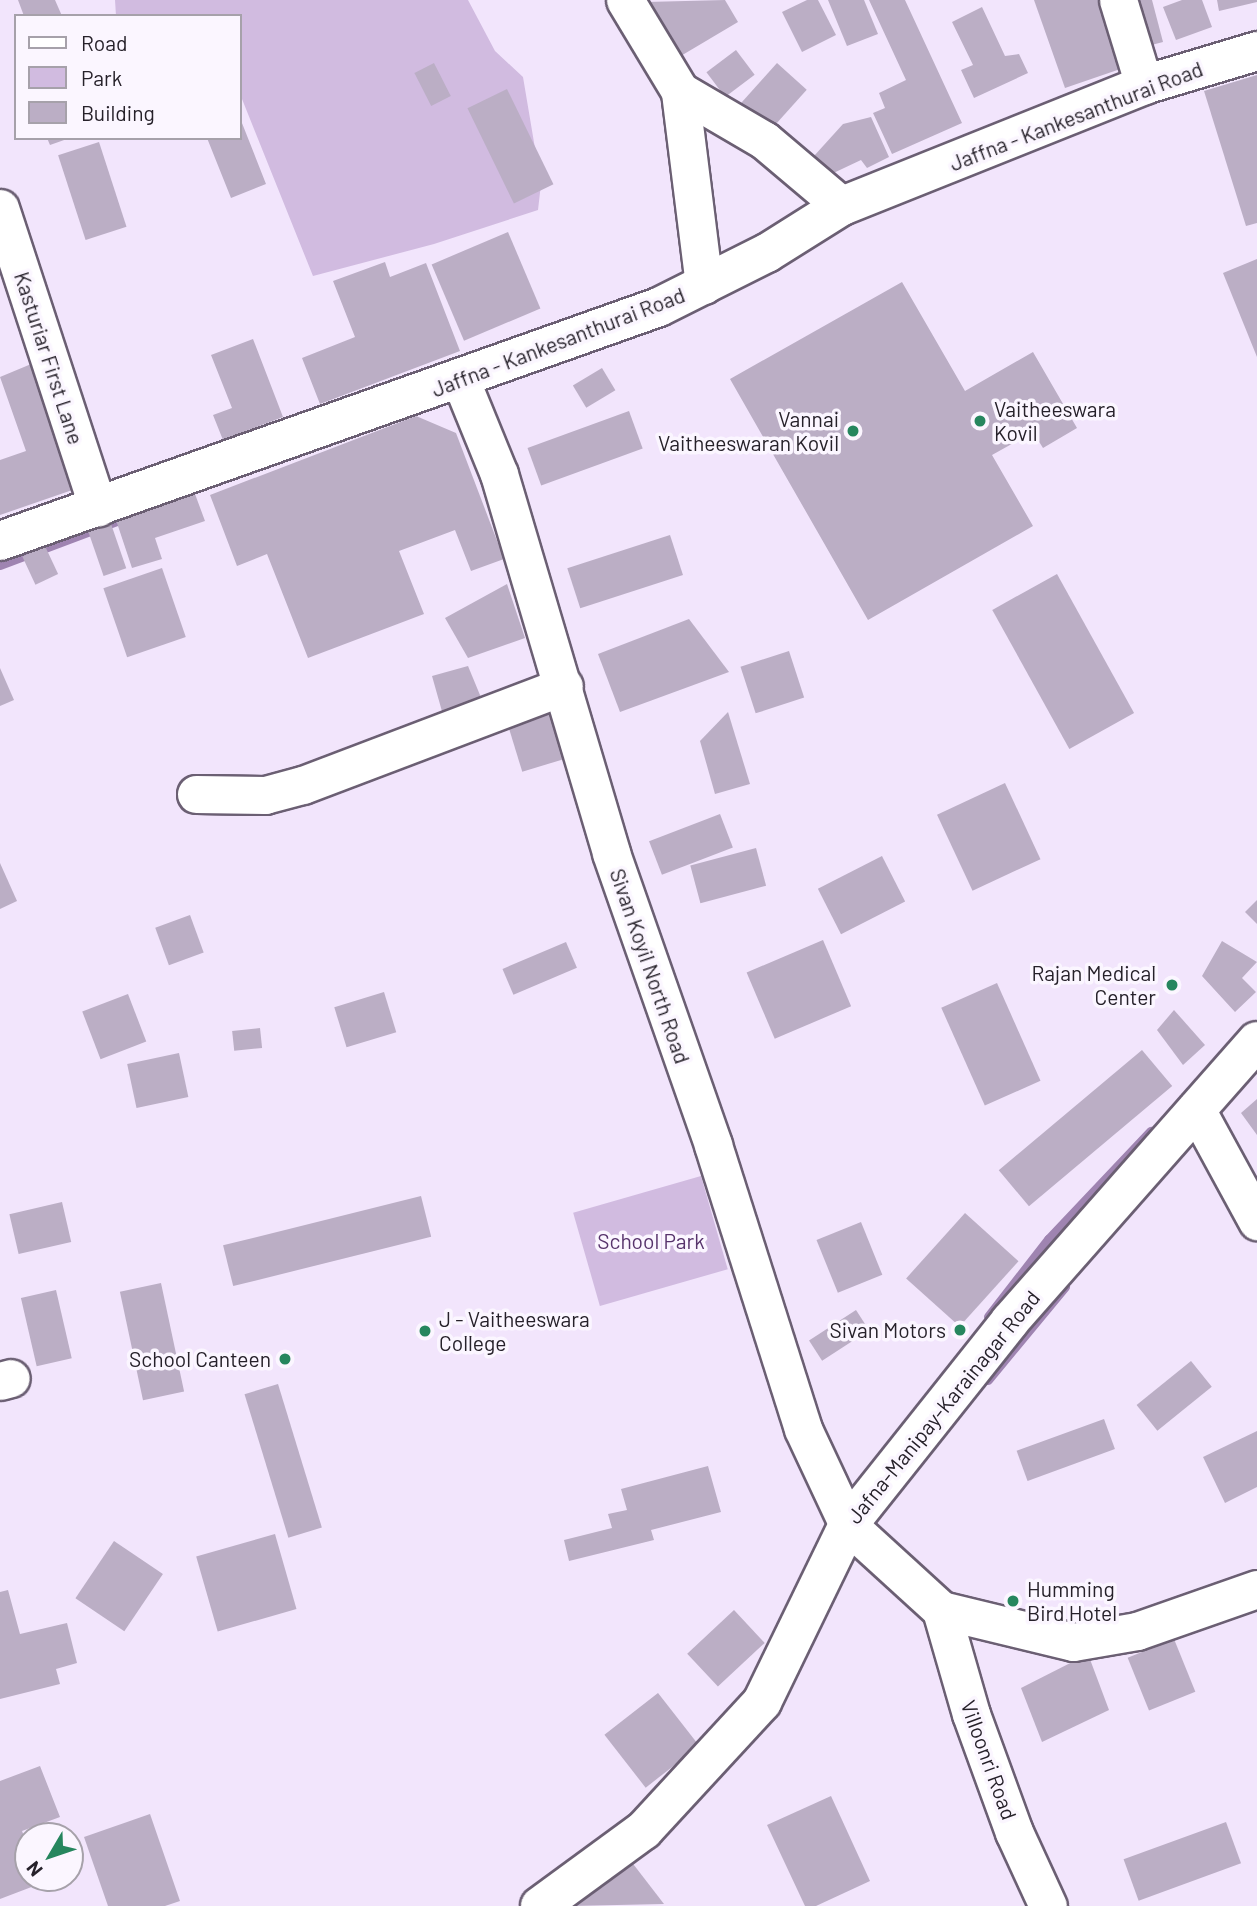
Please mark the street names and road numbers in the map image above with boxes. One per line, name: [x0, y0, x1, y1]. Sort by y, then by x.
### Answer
street label: Jaffna - Kankesanthurai Road: [946, 56, 1206, 176]
street label: Kasturiar First Lane: [9, 269, 89, 447]
street label: Jaffna - Kankesanthurai Road: [428, 282, 688, 402]
street label: Sivan Koyil North Road: [605, 865, 695, 1067]
street label: Jafna-Manipay-Karainagar Road: [841, 1285, 1045, 1529]
street label: Villoonri Road: [956, 1697, 1022, 1823]

